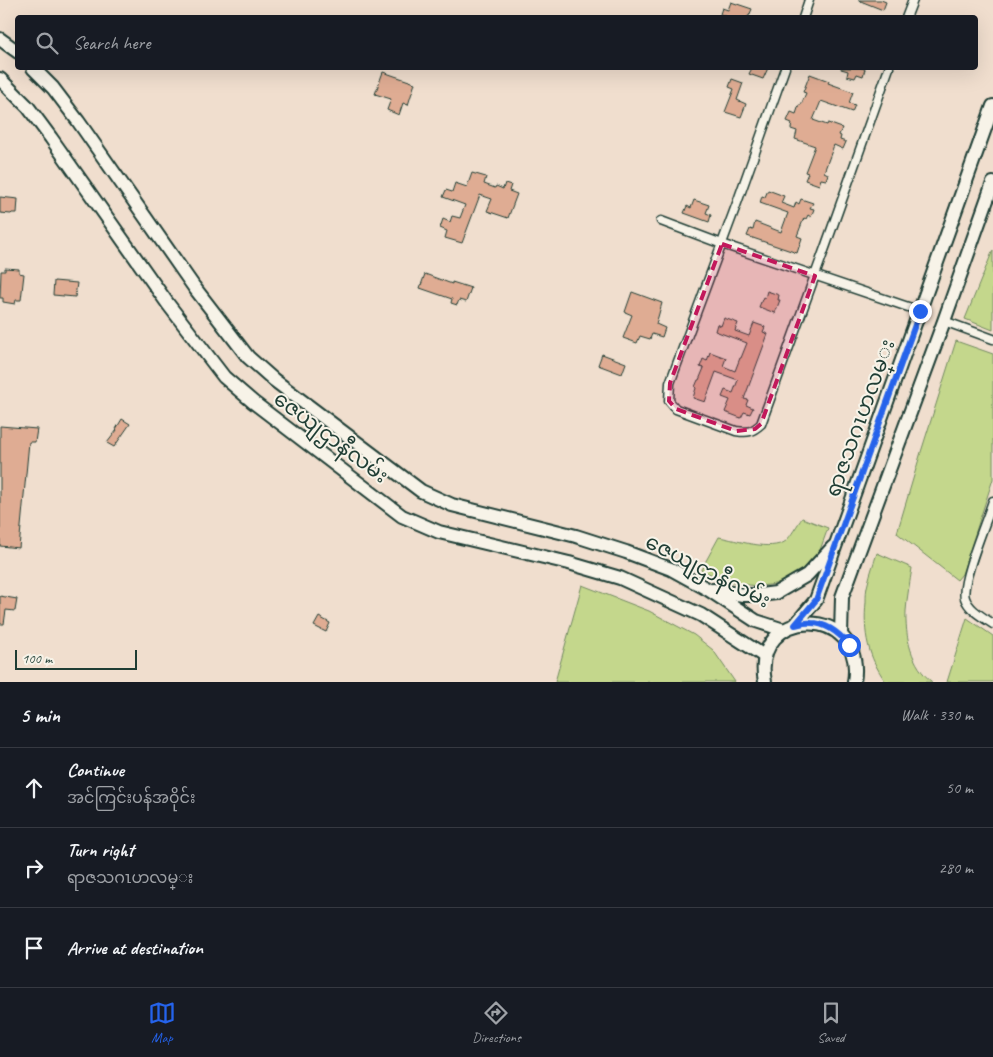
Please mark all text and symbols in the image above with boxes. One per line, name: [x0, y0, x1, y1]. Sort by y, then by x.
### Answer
search box: [15, 15, 978, 70]
icon: search: [33, 29, 61, 57]
text: Search here: [73, 31, 150, 55]
route end: [909, 300, 932, 323]
street label: ရာဇသဂၤဟလမ္း: [819, 336, 904, 502]
street label: ဇေယျဌာနီလမ်း: [266, 383, 395, 493]
street label: ဇေယျဌာနီလမ်း: [639, 526, 776, 618]
route start: [838, 634, 861, 657]
scale bar: [15, 647, 138, 670]
text: 100 m: [22, 650, 52, 667]
text: 5 min: [20, 702, 60, 728]
text: Walk · 330 m: [901, 705, 973, 725]
text: Continue: [67, 758, 124, 782]
icon: ahead: [20, 774, 48, 802]
text: 50 m: [946, 778, 973, 798]
text: အင်ကြင်းပန်အ၀ိုင်း: [67, 788, 195, 808]
text: Turn right: [67, 838, 134, 862]
icon: right: [20, 854, 48, 882]
text: 280 m: [939, 858, 973, 878]
text: ရာဇသဂၤဟလမ္း: [67, 868, 193, 888]
icon: arrive: [20, 934, 48, 962]
text: Arrive at destination: [67, 936, 203, 960]
tab: Map: [148, 999, 176, 1046]
tab: Directions: [472, 999, 521, 1046]
tab: Saved: [817, 999, 845, 1046]

